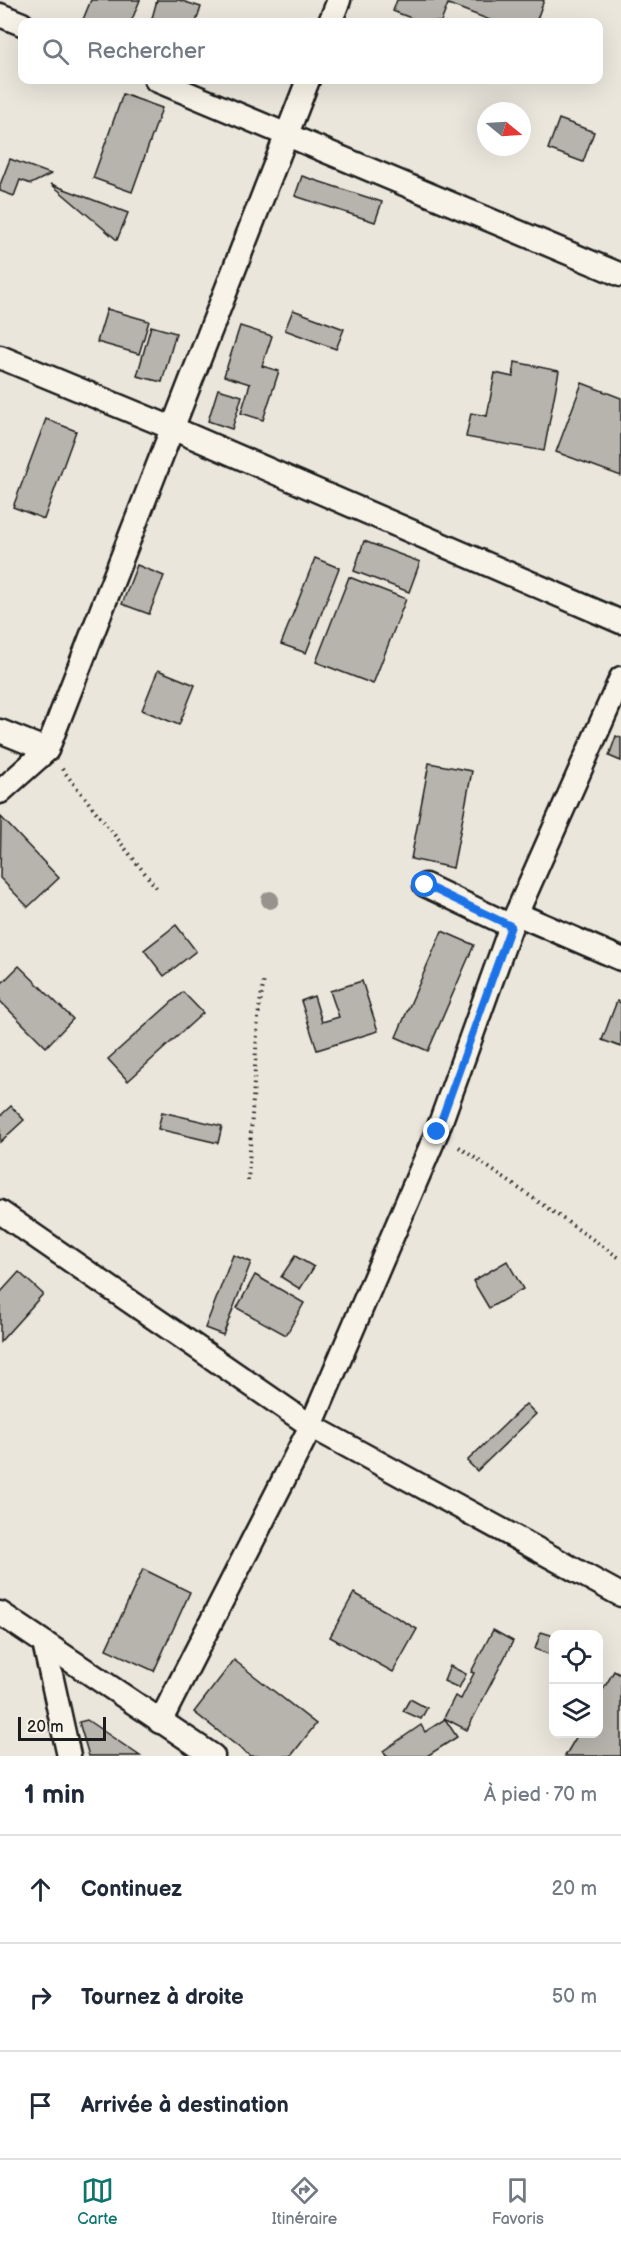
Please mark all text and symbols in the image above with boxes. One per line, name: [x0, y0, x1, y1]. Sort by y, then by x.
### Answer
search box: [18, 18, 603, 84]
icon: search: [39, 35, 72, 68]
text: Rechercher: [87, 38, 205, 65]
north arrow: [477, 102, 531, 156]
route start: [411, 871, 437, 897]
route end: [423, 1118, 449, 1144]
map controls: [549, 1630, 603, 1738]
button: locate: [549, 1630, 603, 1684]
button: layers: [549, 1684, 603, 1738]
scale bar: [18, 1714, 106, 1742]
text: 20 m: [27, 1718, 63, 1737]
text: 1 min: [24, 1780, 85, 1811]
text: À pied · 70 m: [484, 1783, 597, 1807]
icon: ahead: [24, 1873, 57, 1906]
text: Continuez: [81, 1876, 182, 1903]
text: 20 m: [552, 1877, 597, 1901]
icon: right: [24, 1981, 57, 2014]
text: Tournez à droite: [81, 1984, 244, 2011]
text: 50 m: [552, 1985, 597, 2009]
icon: arrive: [24, 2089, 57, 2122]
text: Arrivée à destination: [81, 2092, 289, 2119]
tab: Carte: [77, 2174, 117, 2229]
tab: Itinéraire: [272, 2174, 337, 2229]
tab: Favoris: [492, 2174, 544, 2229]

